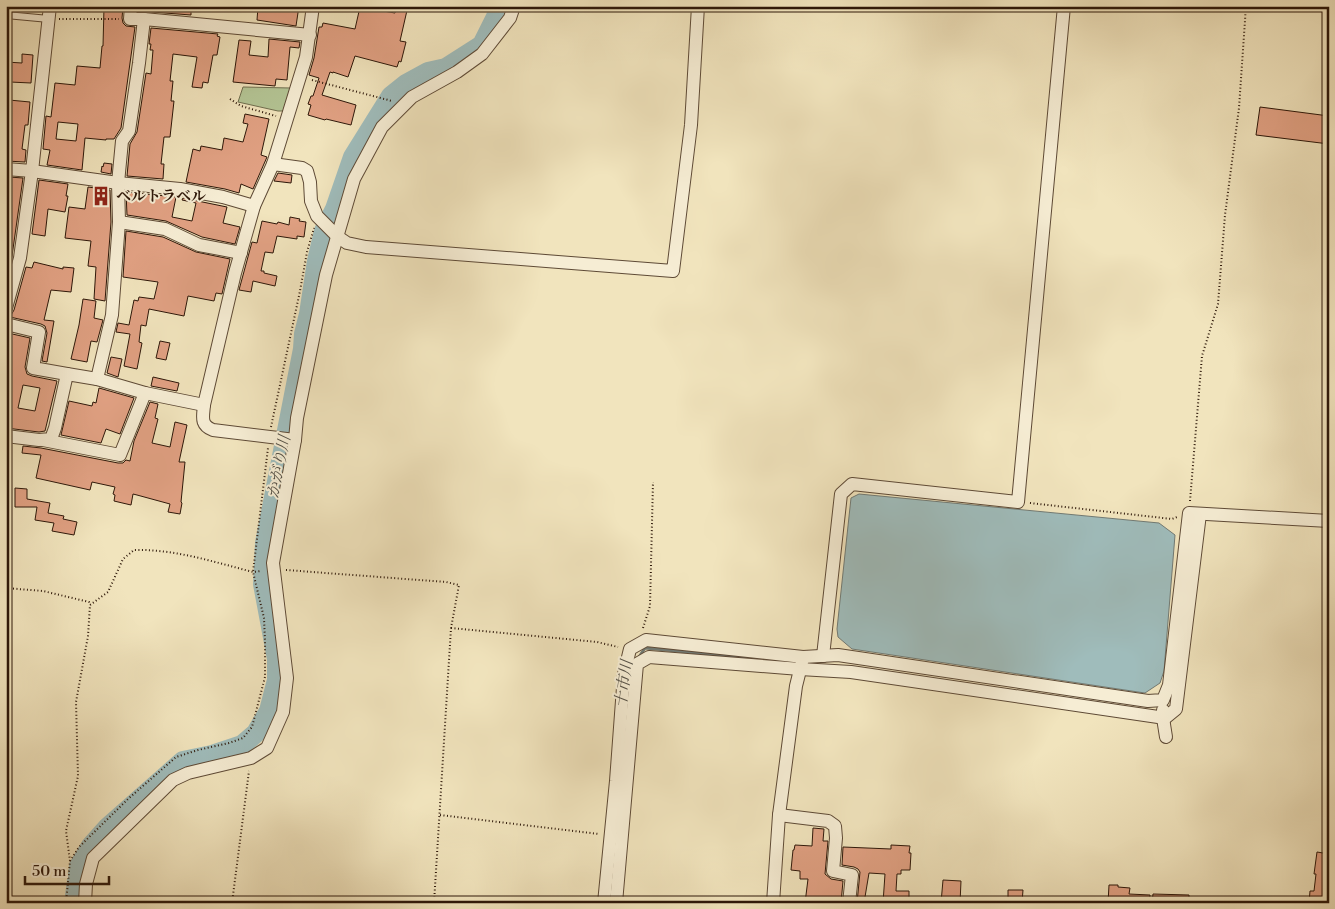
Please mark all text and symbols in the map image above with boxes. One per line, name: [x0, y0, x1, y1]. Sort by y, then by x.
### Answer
building icon: ベルトラベル: [90, 185, 112, 207]
place label: ベルトラベル: [116, 187, 206, 206]
water label: かがり川: [263, 432, 295, 500]
water label: 十市川: [611, 657, 638, 709]
scale bar: [25, 854, 109, 886]
text: 50 m: [32, 862, 66, 881]

